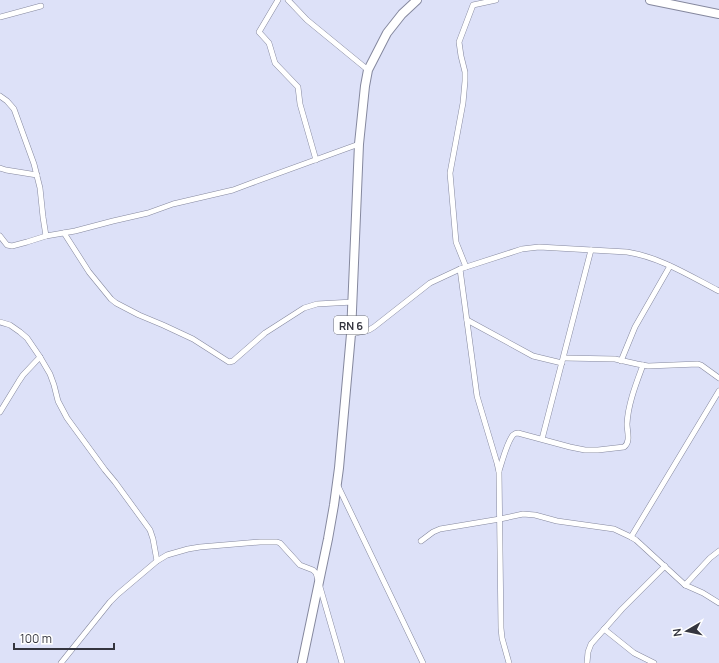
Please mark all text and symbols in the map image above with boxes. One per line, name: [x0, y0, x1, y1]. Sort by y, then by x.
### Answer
road number: RN 6: [334, 316, 368, 334]
north arrow: [667, 611, 707, 651]
scale bar: [14, 625, 114, 651]
text: N: [669, 627, 685, 638]
text: 100 m: [20, 630, 52, 647]

